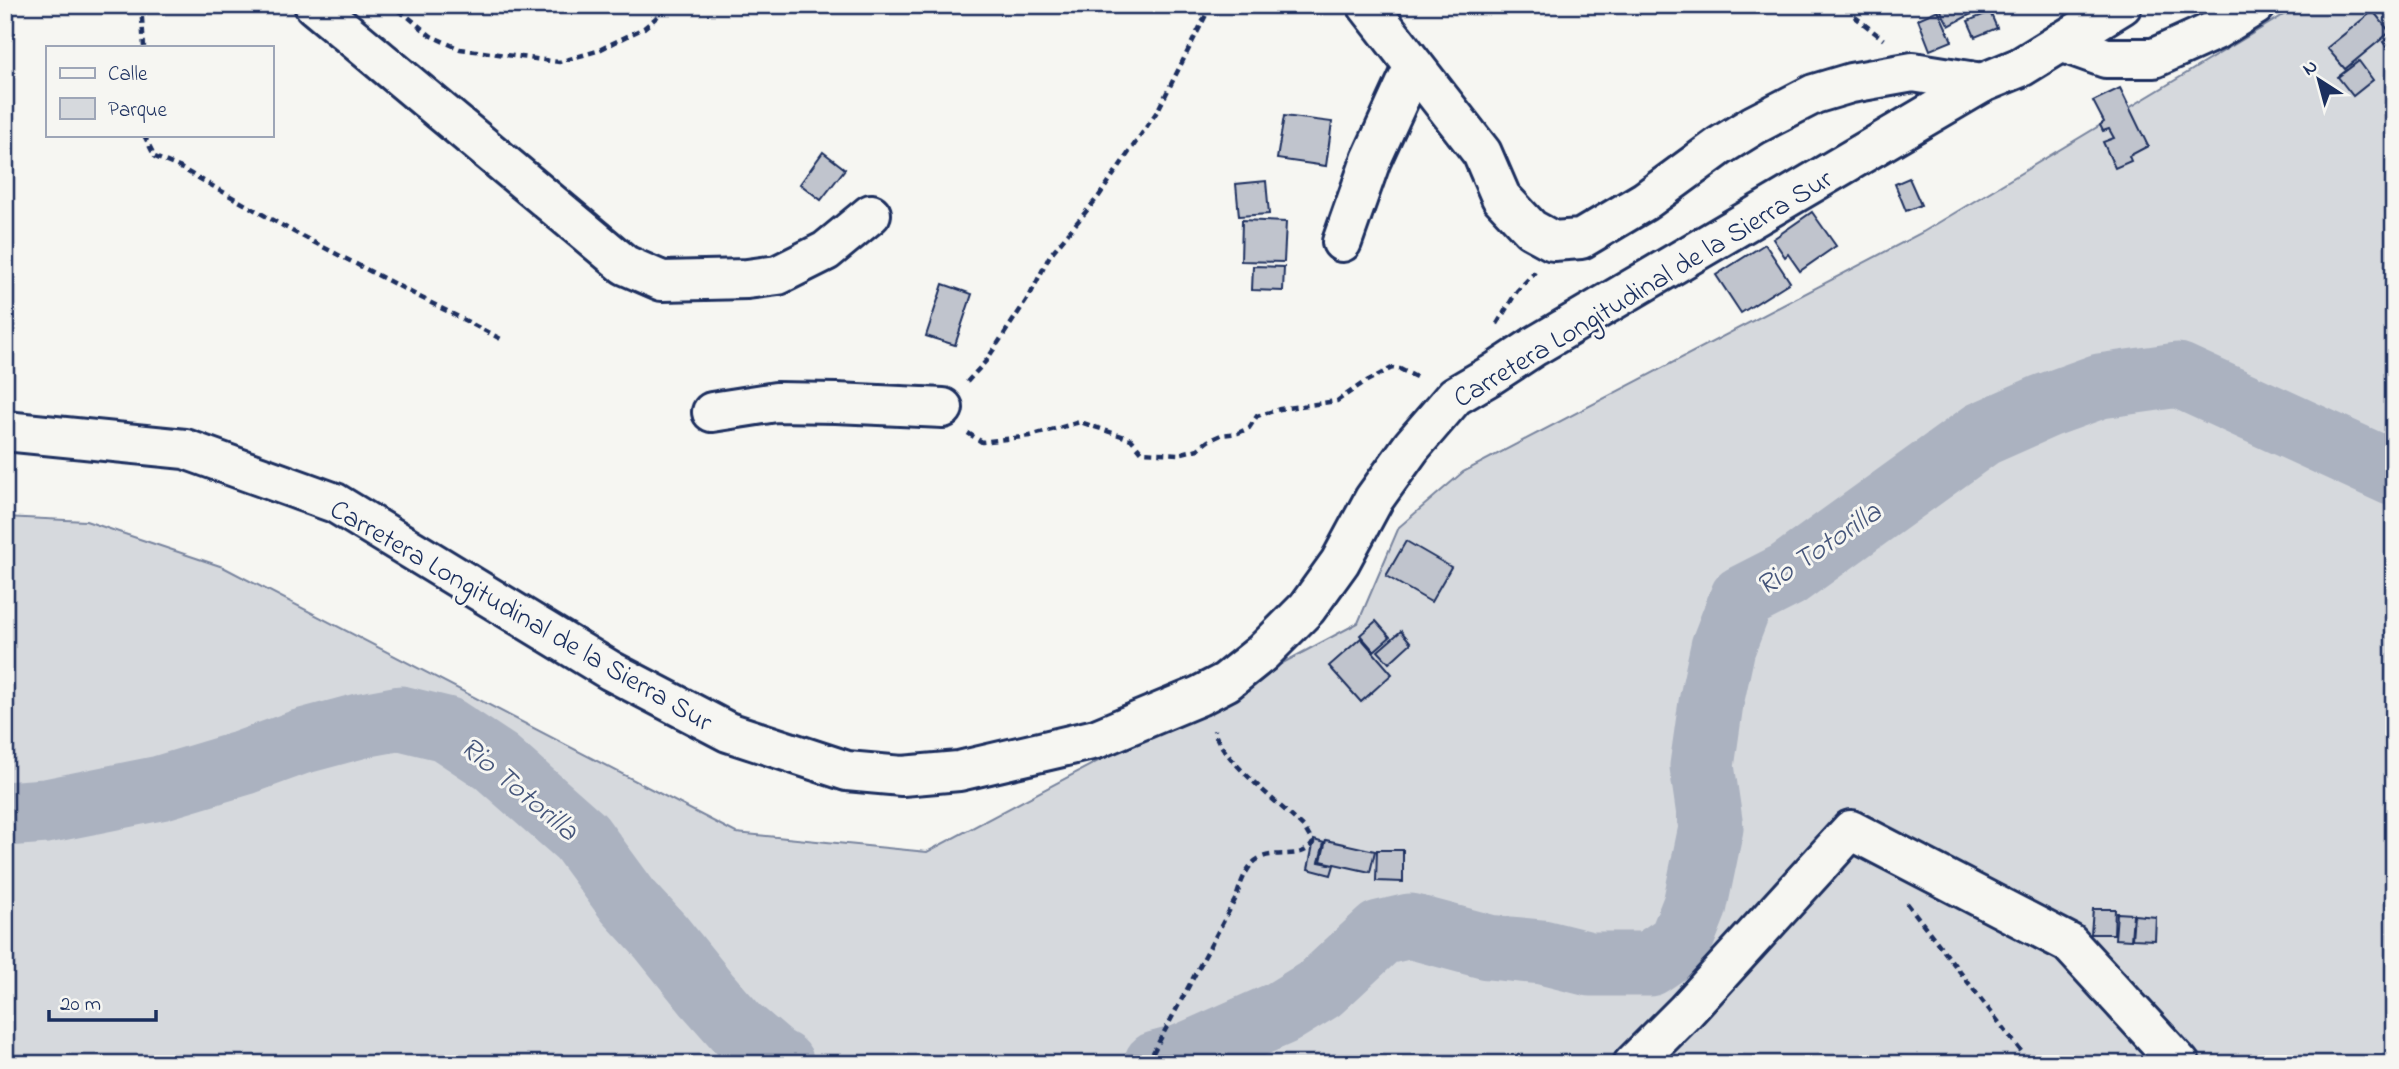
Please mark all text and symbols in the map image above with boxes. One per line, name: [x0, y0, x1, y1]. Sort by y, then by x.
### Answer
legend: [46, 46, 273, 136]
north arrow: [2284, 46, 2354, 116]
text: N: [2297, 53, 2324, 83]
text: Calle: [108, 60, 148, 90]
text: Parque: [108, 96, 167, 126]
street label: Carretera Longitudinal de la Sierra Sur: [1446, 160, 1841, 420]
street label: Carretera Longitudinal de la Sierra Sur: [321, 490, 720, 744]
water label: Rio Totorilla: [1748, 492, 1892, 609]
water label: Rio Totorilla: [449, 727, 588, 854]
scale bar: [49, 978, 156, 1022]
text: 20 m: [60, 990, 101, 1020]

